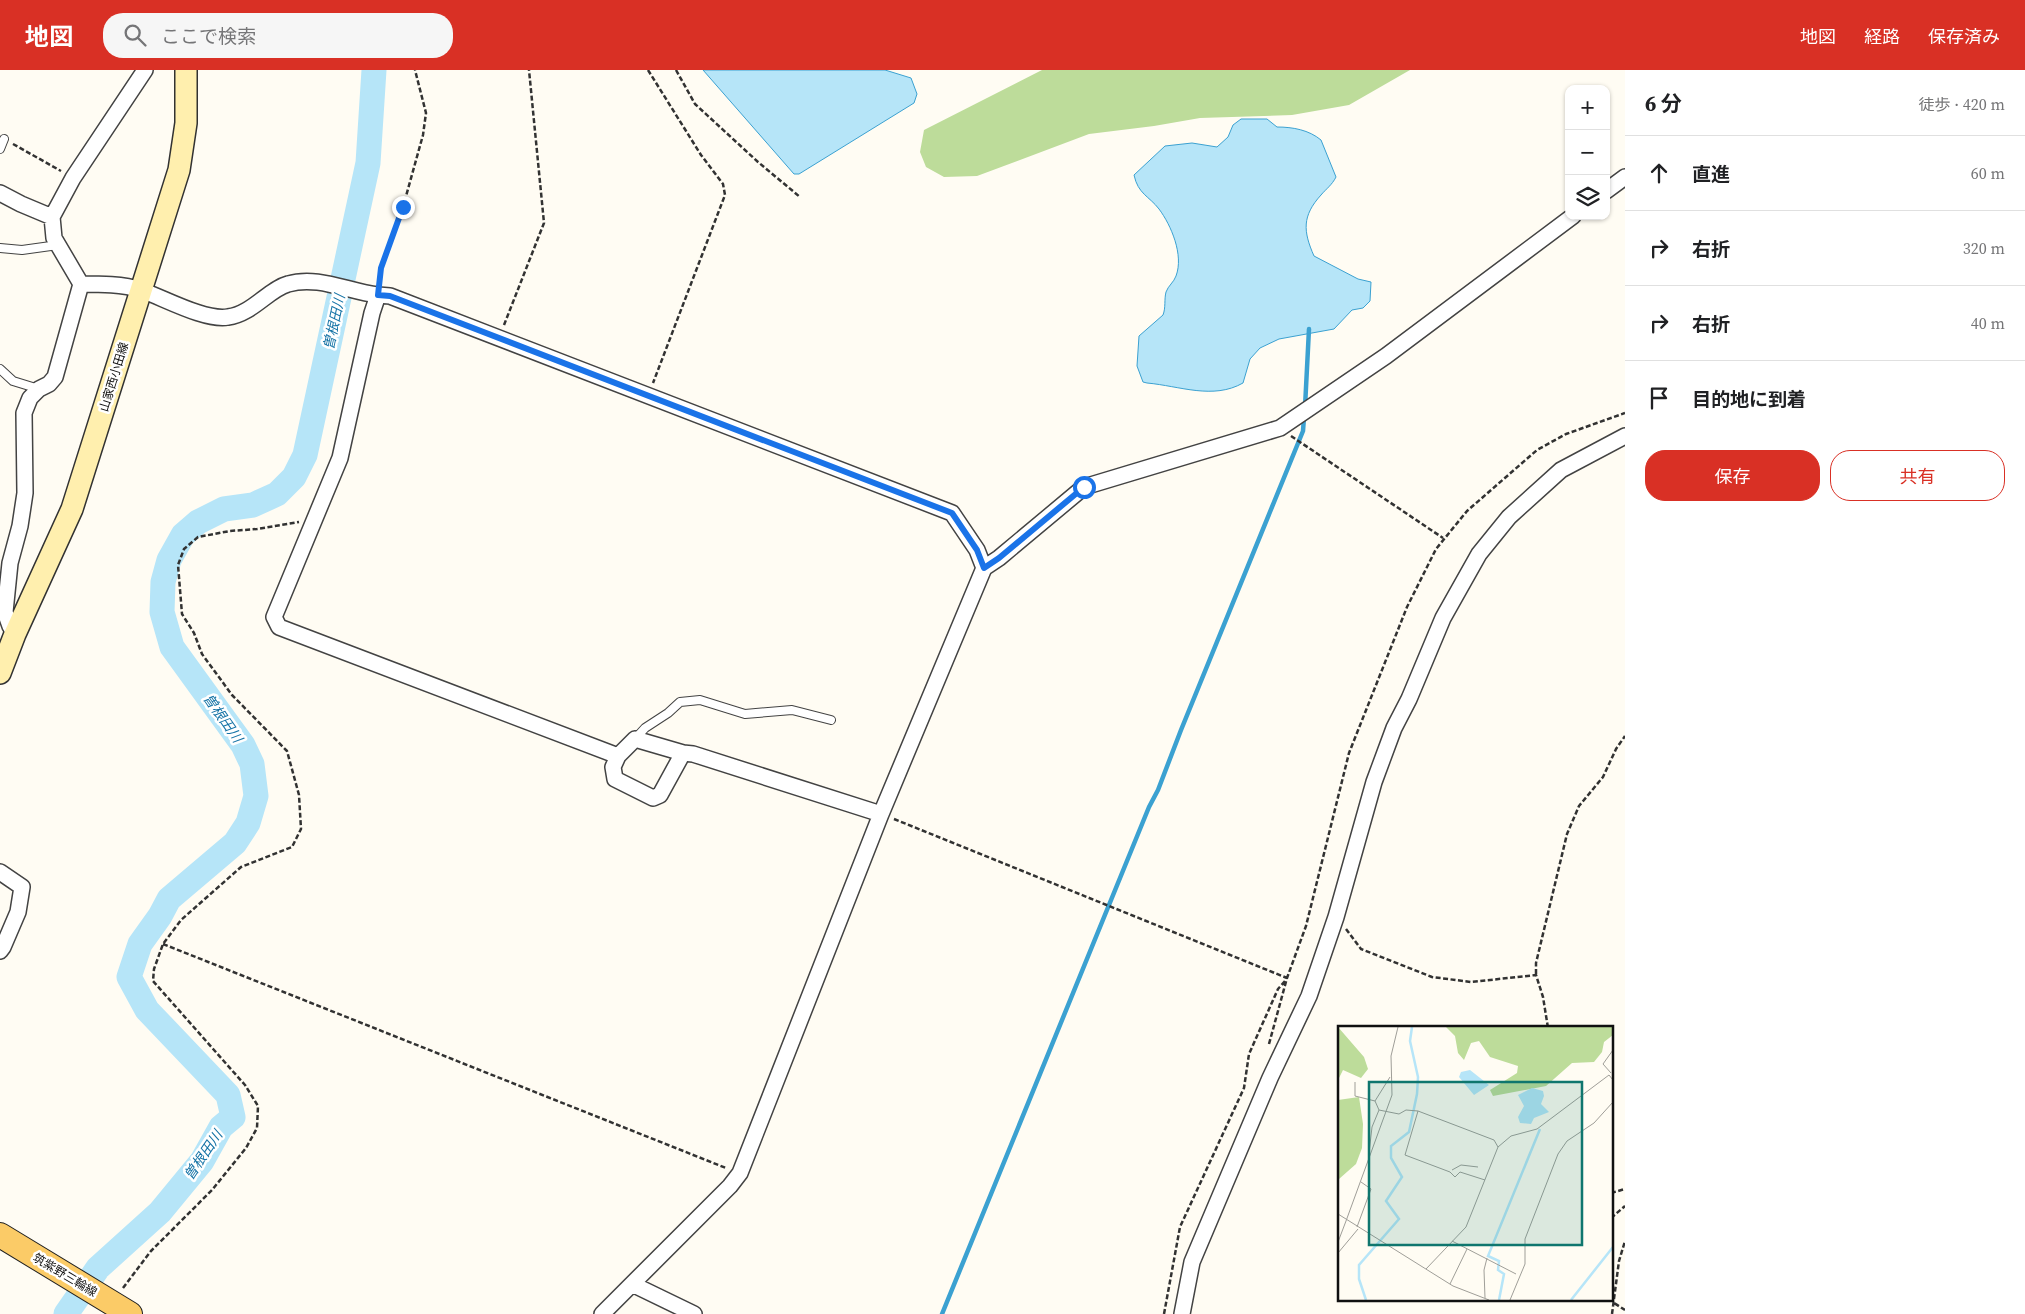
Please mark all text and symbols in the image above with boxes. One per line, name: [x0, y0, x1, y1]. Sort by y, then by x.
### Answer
search box: [103, 13, 453, 58]
text: 地図: [25, 20, 73, 53]
icon: search: [121, 21, 149, 49]
text: ここで検索: [161, 23, 256, 49]
text: 地図: [1800, 24, 1836, 49]
text: 経路: [1864, 24, 1900, 49]
text: 保存済み: [1928, 24, 2000, 49]
map controls: [1565, 85, 1610, 220]
button: +: [1565, 85, 1610, 130]
text: 6 分: [1645, 89, 1682, 118]
text: 徒歩 · 420 m: [1919, 93, 2005, 115]
button: −: [1565, 130, 1610, 175]
icon: ahead: [1645, 159, 1673, 187]
text: 直進: [1692, 161, 1730, 187]
text: 60 m: [1971, 162, 2005, 184]
button: layers: [1565, 175, 1610, 220]
route end: [392, 196, 415, 219]
icon: right: [1645, 234, 1673, 262]
text: 右折: [1692, 236, 1730, 262]
text: 320 m: [1963, 237, 2005, 259]
water label: 曽根田川: [318, 291, 350, 351]
icon: right: [1645, 309, 1673, 337]
text: 右折: [1692, 311, 1730, 337]
text: 40 m: [1971, 312, 2005, 334]
street label: 山家西小田線: [96, 340, 132, 414]
icon: arrive: [1645, 384, 1673, 412]
text: 目的地に到着: [1692, 386, 1806, 412]
button: 保存: [1645, 450, 1820, 501]
button: 共有: [1830, 450, 2005, 501]
route start: [1073, 476, 1096, 499]
water label: 曽根田川: [199, 689, 248, 748]
inset map: [1338, 1026, 1612, 1302]
water label: 曽根田川: [179, 1125, 228, 1184]
street label: 筑紫野三輪線: [30, 1250, 100, 1300]

